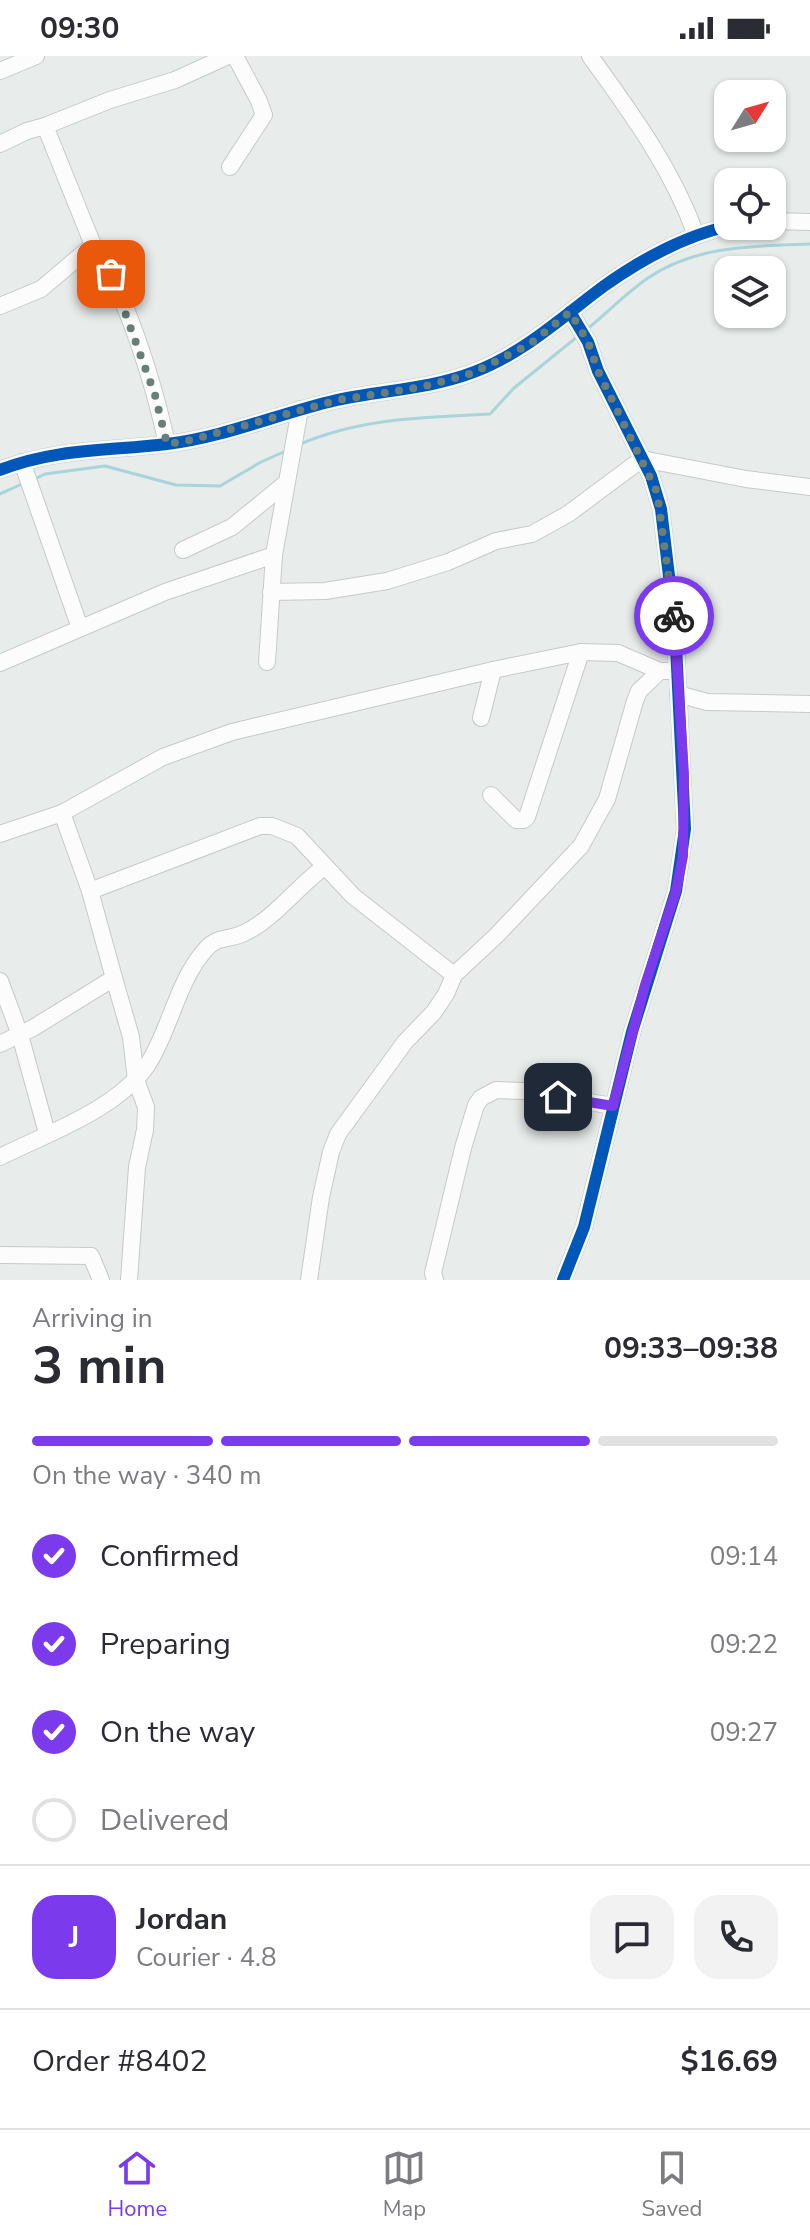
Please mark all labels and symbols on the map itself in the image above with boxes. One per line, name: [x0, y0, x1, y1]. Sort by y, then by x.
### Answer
north arrow: [714, 80, 786, 152]
pin: [77, 240, 145, 308]
courier: [634, 576, 714, 656]
pin: [524, 1063, 592, 1131]

